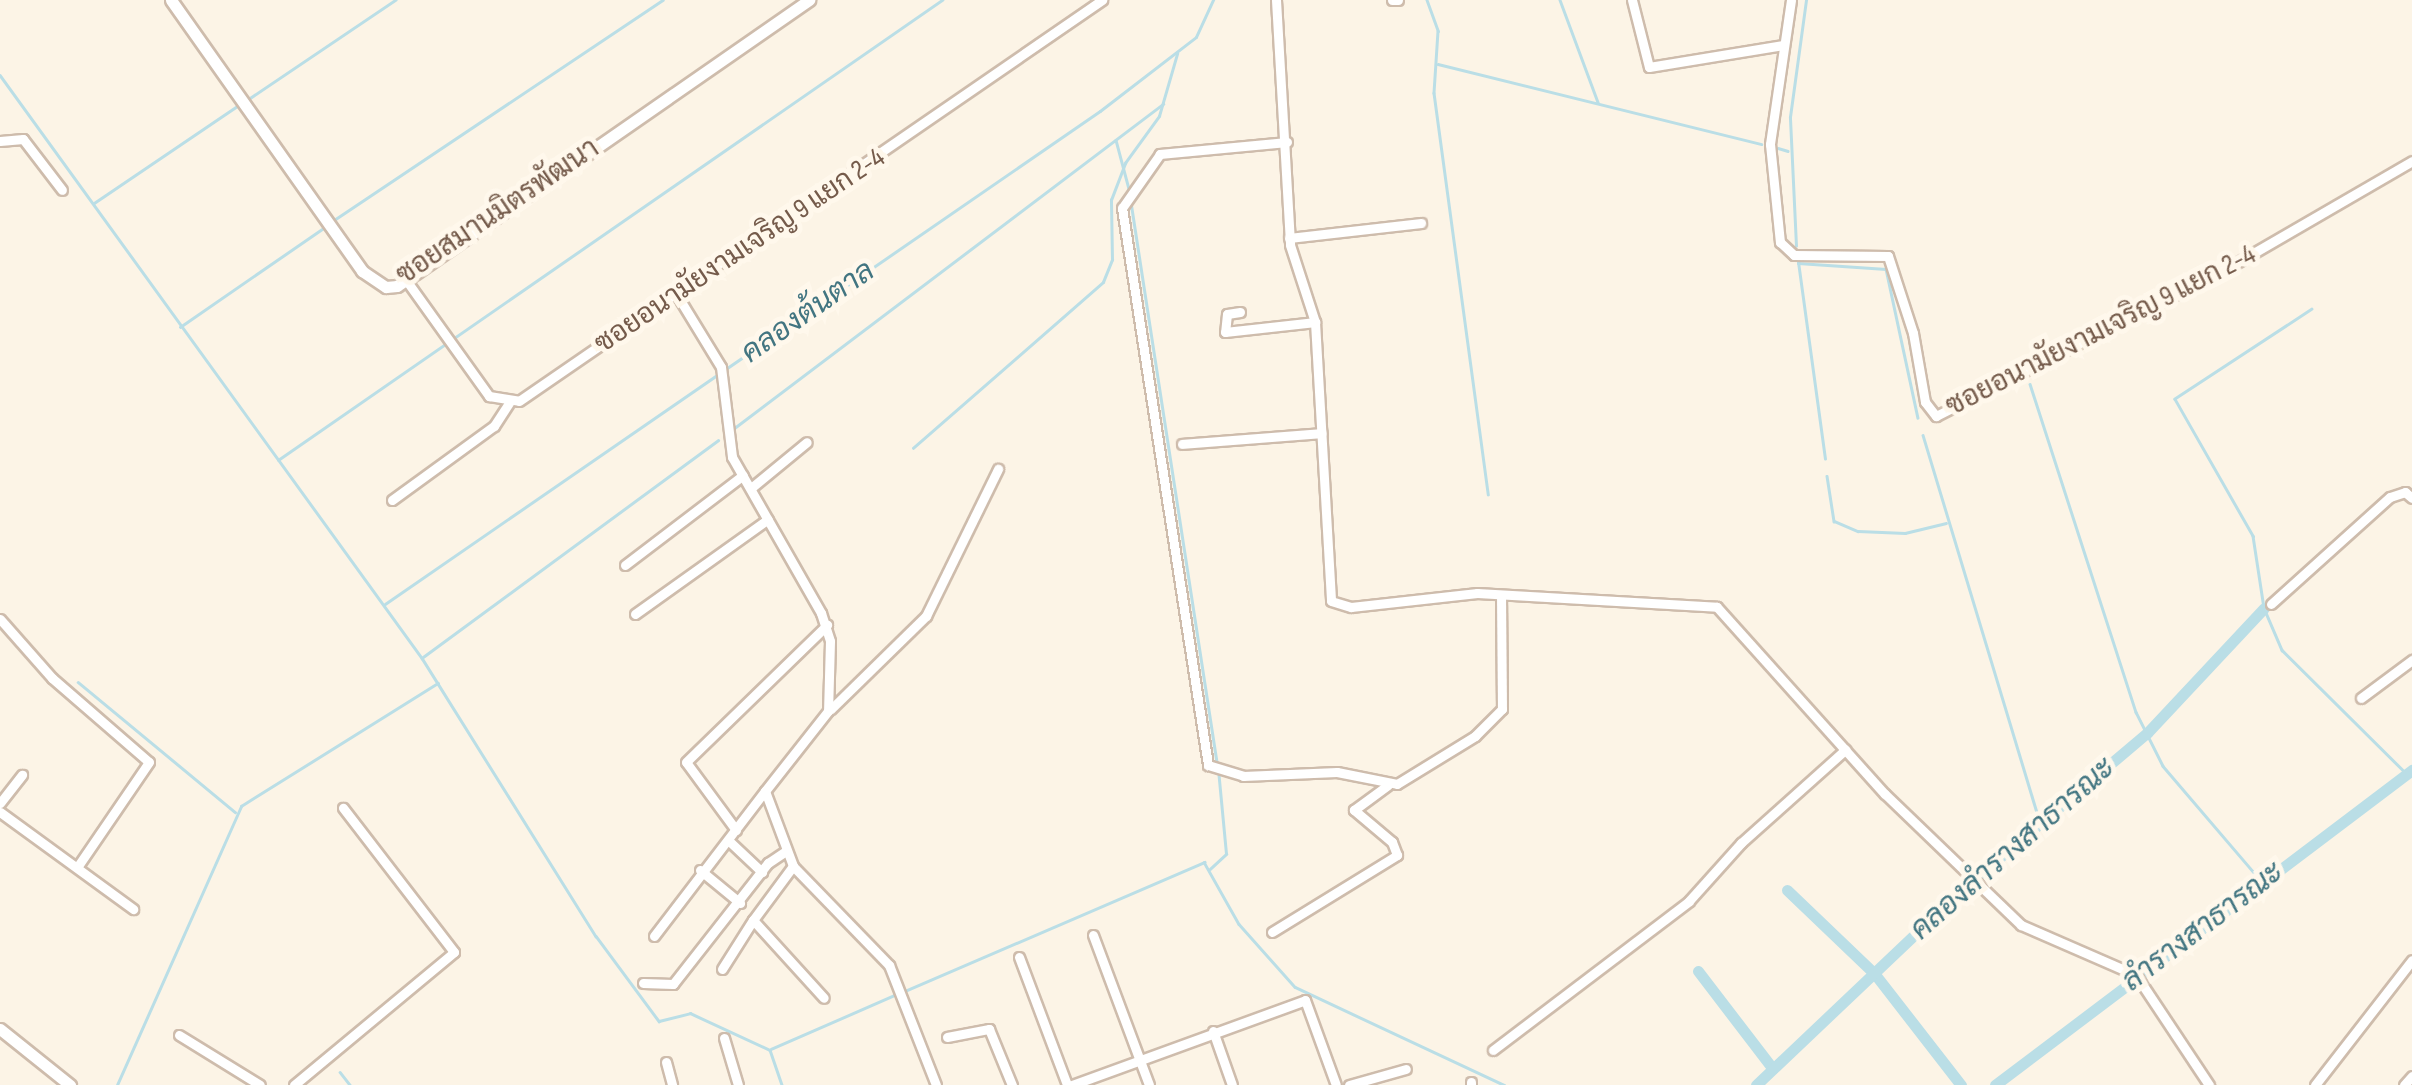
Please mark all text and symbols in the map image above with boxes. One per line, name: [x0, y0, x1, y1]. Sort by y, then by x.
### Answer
street label: ซอยสมานมิตรพัฒนา: [390, 132, 606, 292]
street label: ซอยอนามัยงามเจริญ 9 แยก 2-4: [588, 141, 892, 361]
street label: ซอยอนามัยงามเจริญ 9 แยก 2-4: [1941, 238, 2261, 424]
water label: คลองต้นตาล: [735, 253, 881, 371]
water label: คลองลำรางสาธารณะ: [1903, 750, 2123, 948]
water label: ลำรางสาธารณะ: [2115, 855, 2291, 999]

